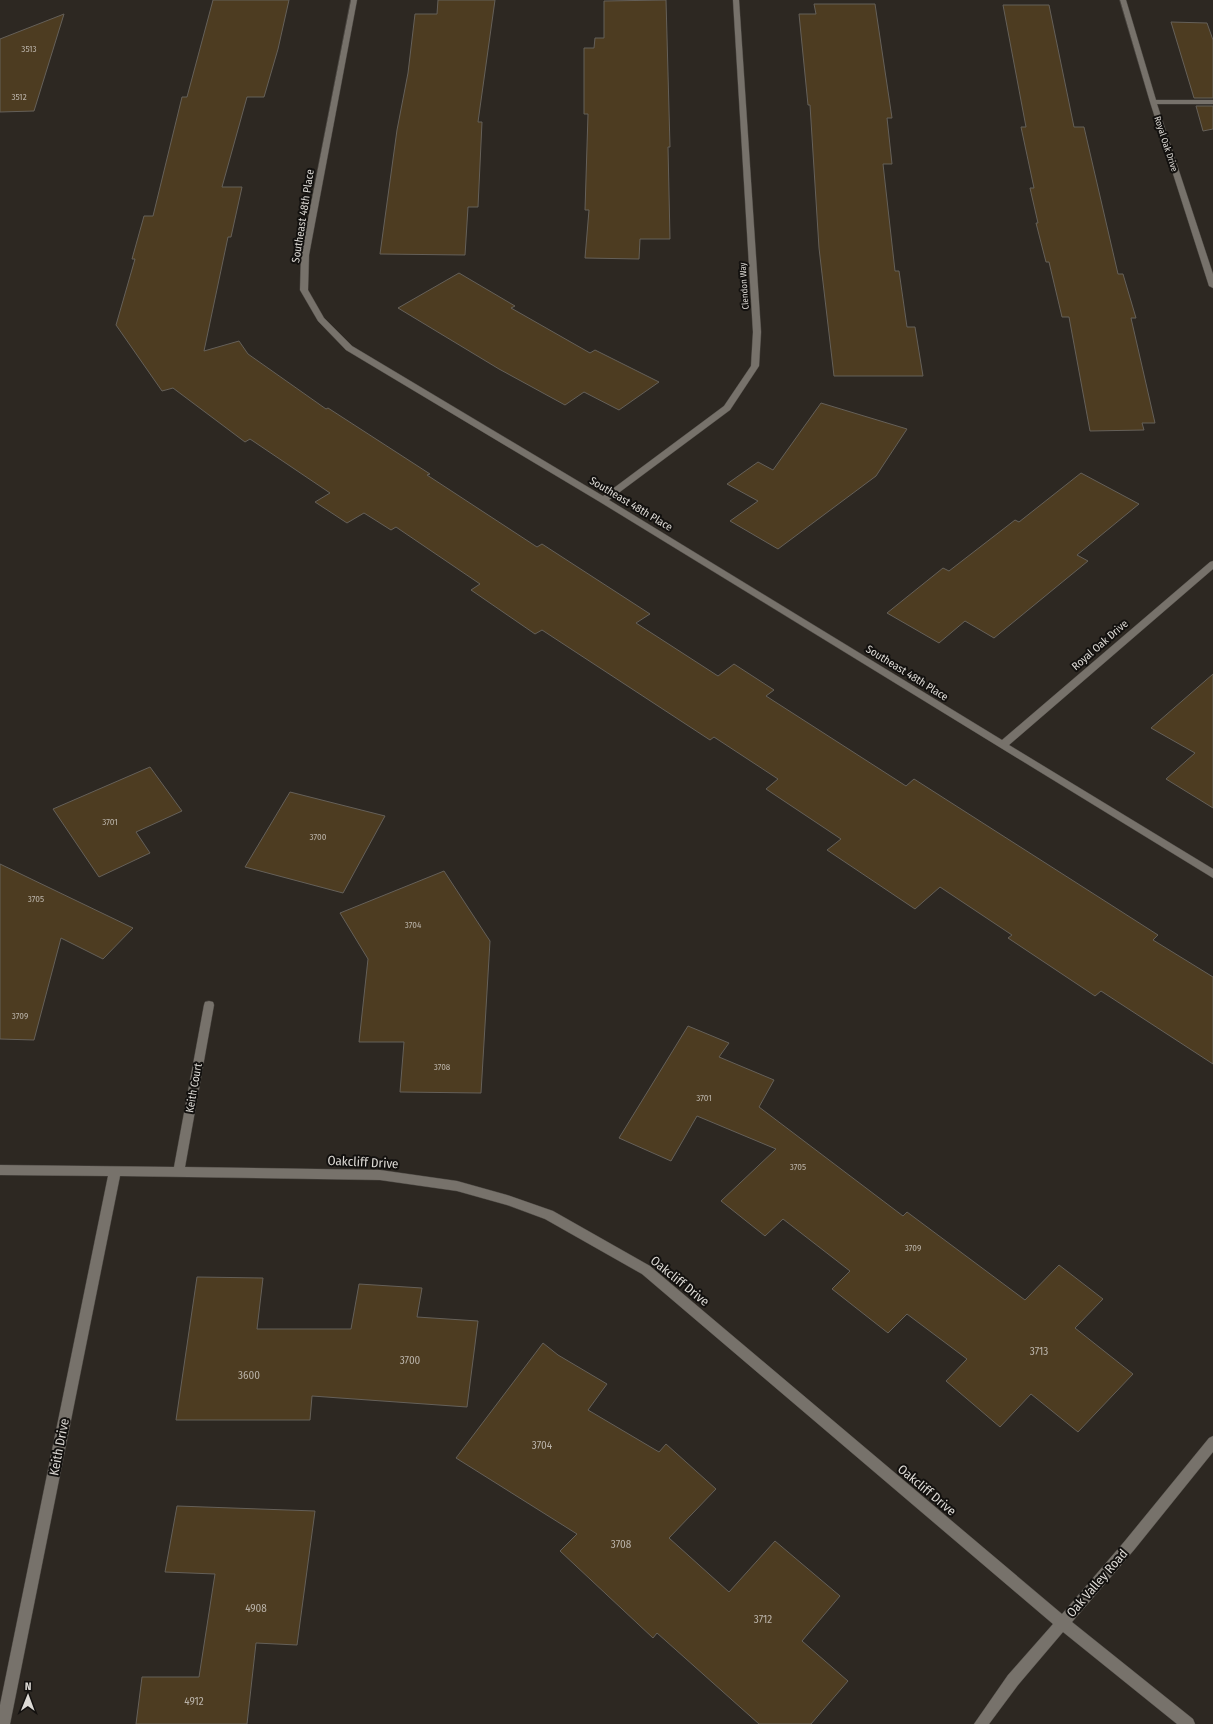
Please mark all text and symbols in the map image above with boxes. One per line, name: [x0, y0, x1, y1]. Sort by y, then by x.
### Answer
house number: 3513: [21, 44, 37, 54]
house number: 3512: [11, 92, 27, 102]
street label: Royal Oak Drive: [1152, 115, 1180, 173]
street label: Southeast 48th Place: [289, 168, 317, 264]
street label: Clendon Way: [737, 262, 751, 310]
street label: Southeast 48th Place: [587, 474, 675, 534]
street label: Royal Oak Drive: [1069, 617, 1131, 673]
street label: Southeast 48th Place: [863, 642, 951, 704]
house number: 3701: [102, 817, 118, 827]
house number: 3700: [310, 832, 327, 842]
house number: 3705: [28, 894, 44, 904]
house number: 3704: [405, 920, 422, 930]
house number: 3709: [12, 1011, 28, 1021]
street label: Keith Court: [183, 1062, 205, 1114]
house number: 3708: [434, 1062, 451, 1072]
house number: 3701: [696, 1093, 712, 1103]
street label: Oakcliff Drive: [327, 1153, 399, 1171]
house number: 3705: [790, 1162, 806, 1172]
house number: 3709: [905, 1243, 921, 1253]
street label: Oakcliff Drive: [648, 1253, 712, 1309]
house number: 3713: [1030, 1345, 1048, 1358]
house number: 3700: [400, 1354, 421, 1367]
house number: 3600: [238, 1369, 260, 1382]
street label: Keith Drive: [46, 1417, 72, 1477]
house number: 3704: [532, 1439, 553, 1452]
street label: Oakcliff Drive: [895, 1461, 959, 1519]
house number: 3708: [611, 1538, 632, 1551]
street label: Oak Valley Road: [1064, 1546, 1130, 1620]
house number: 4908: [245, 1602, 267, 1615]
house number: 3712: [754, 1613, 772, 1626]
north arrow: [8, 1676, 48, 1716]
text: N: [25, 1680, 32, 1693]
house number: 4912: [184, 1695, 204, 1708]

